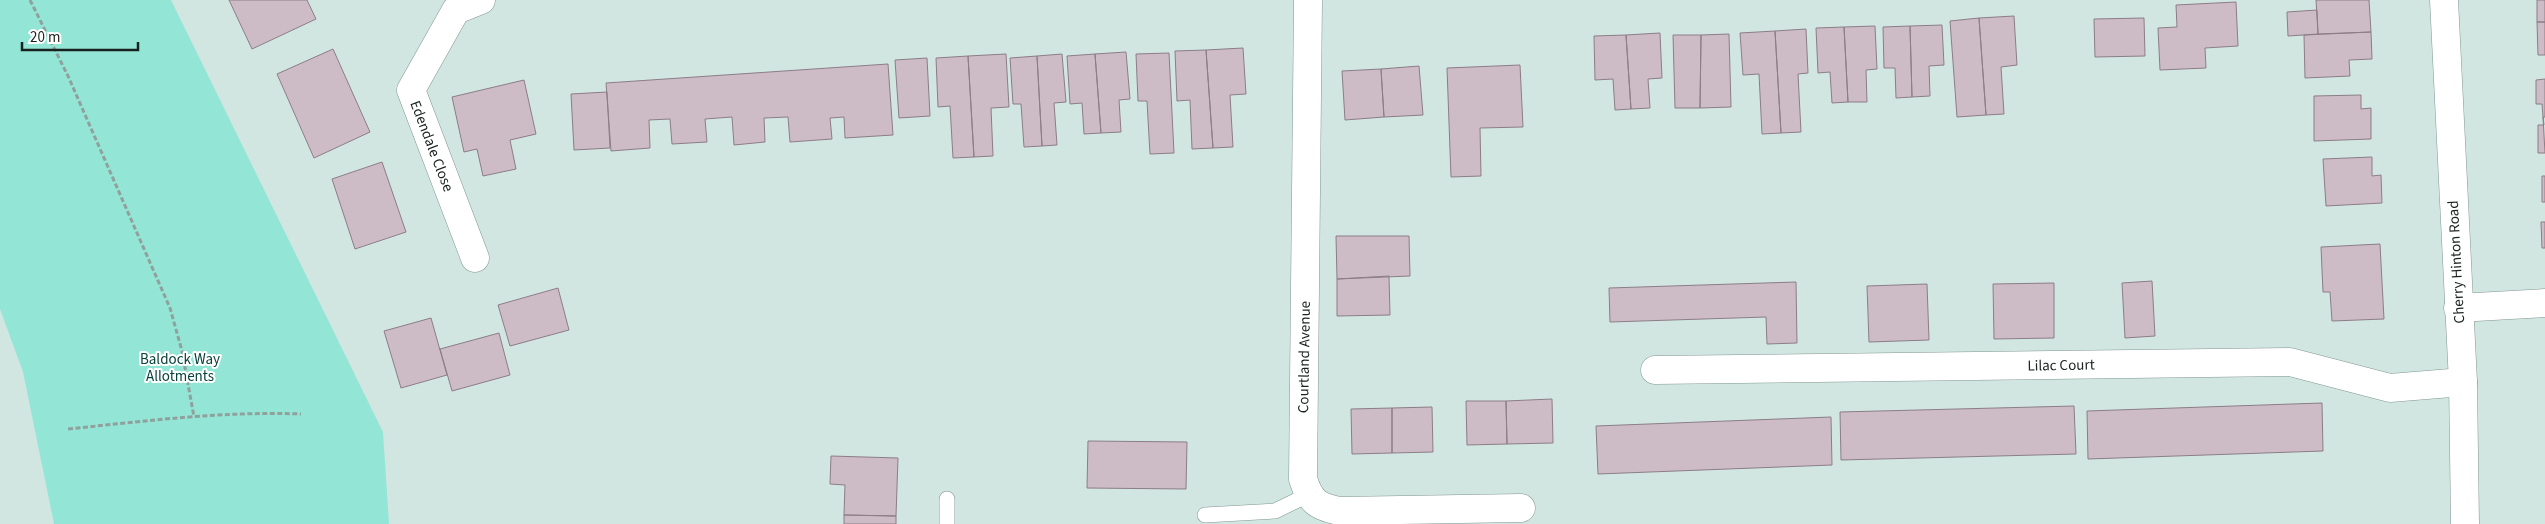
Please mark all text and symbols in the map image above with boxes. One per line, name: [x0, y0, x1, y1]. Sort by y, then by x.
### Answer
scale bar: [22, 20, 139, 52]
text: 20 m: [30, 27, 60, 48]
street label: Edendale Close: [405, 98, 459, 195]
street label: Cherry Hinton Road: [2443, 200, 2470, 324]
street label: Courtland Avenue: [1293, 301, 1316, 413]
park label: Baldock Way Allotments: [140, 349, 220, 387]
street label: Lilac Court: [2027, 354, 2095, 377]

